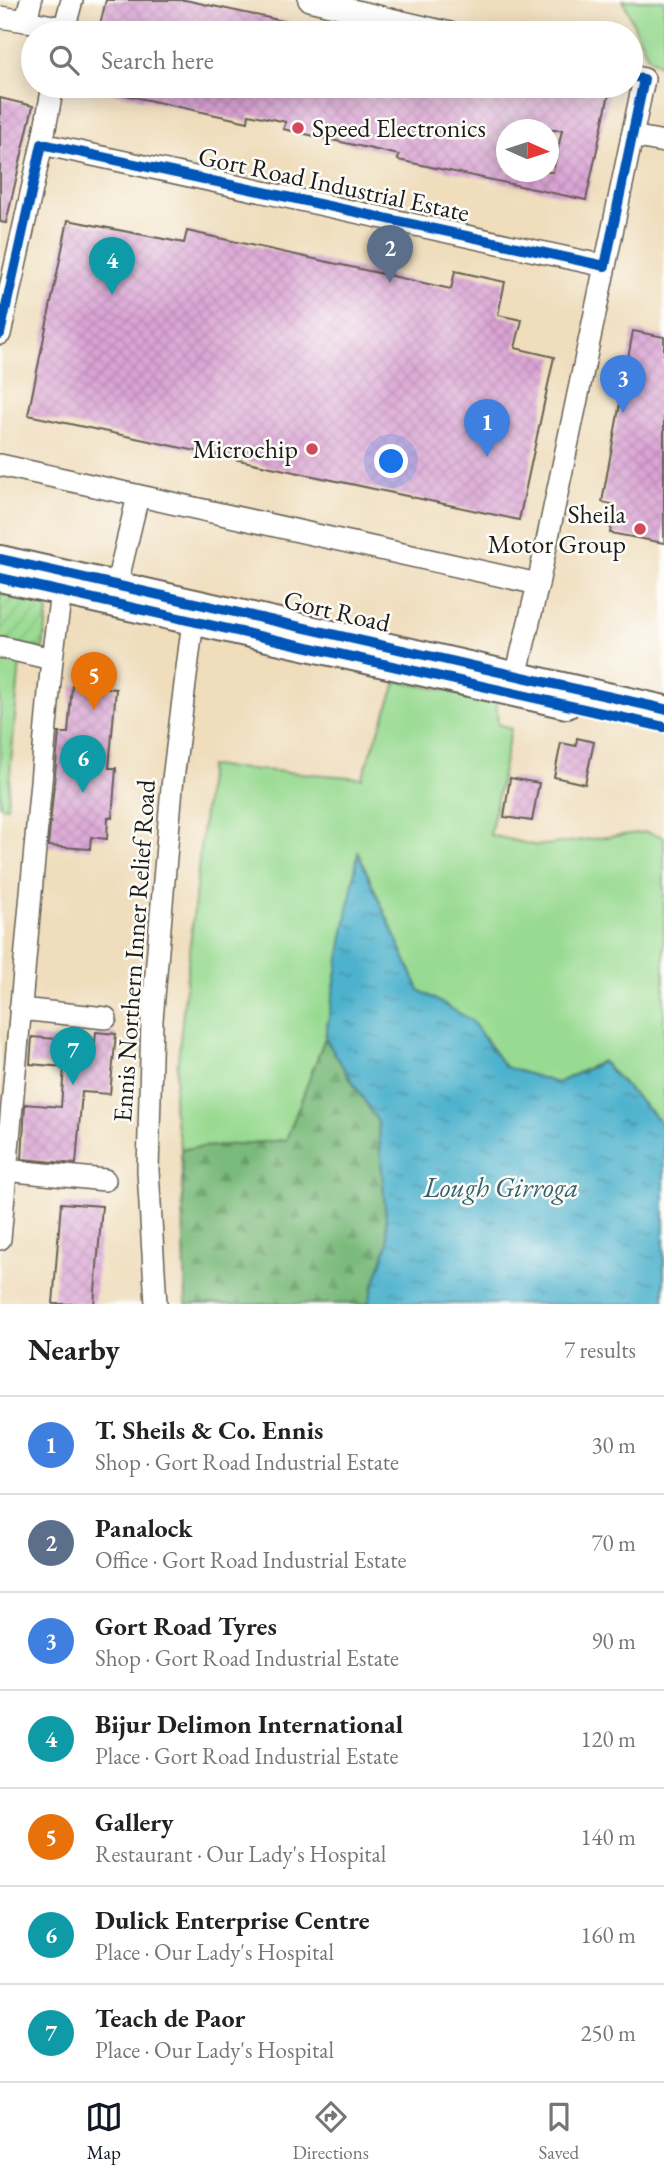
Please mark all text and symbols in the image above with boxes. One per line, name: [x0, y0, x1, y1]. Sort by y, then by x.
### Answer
search box: [21, 21, 643, 98]
icon: search: [45, 41, 83, 79]
text: Search here: [101, 43, 214, 77]
place label: Speed Electronics: [312, 111, 486, 145]
north arrow: [496, 119, 559, 182]
marker: Speed Electronics: [290, 120, 306, 136]
street label: Gort Road Industrial Estate: [195, 139, 473, 229]
pin: 2: [367, 225, 413, 283]
pin: 4: [89, 237, 135, 295]
pin: 3: [600, 355, 646, 413]
pin: 1: [464, 399, 510, 457]
place label: Microchip: [193, 432, 298, 466]
marker: Microchip: [304, 441, 320, 457]
your location: [374, 444, 408, 478]
place label: Sheila Motor Group: [488, 497, 627, 561]
marker: Sheila Motor Group: [632, 521, 648, 537]
street label: Gort Road: [280, 582, 394, 640]
pin: 5: [71, 652, 117, 710]
pin: 6: [60, 735, 106, 793]
street label: Ennis Northern Inner Relief Road: [105, 778, 163, 1123]
pin: 7: [50, 1027, 96, 1085]
water label: Lough Girroga: [422, 1169, 579, 1205]
text: Nearby: [28, 1330, 120, 1369]
text: 7 results: [564, 1335, 636, 1365]
text: T. Sheils & Co. Ennis: [95, 1413, 323, 1447]
text: 1: [45, 1430, 57, 1460]
text: 30 m: [591, 1430, 636, 1460]
text: Shop · Gort Road Industrial Estate: [95, 1447, 399, 1477]
text: Panalock: [95, 1511, 192, 1545]
text: 2: [45, 1528, 57, 1558]
text: 70 m: [591, 1528, 636, 1558]
text: Office · Gort Road Industrial Estate: [95, 1545, 406, 1575]
text: Gort Road Tyres: [95, 1609, 277, 1643]
text: 3: [45, 1626, 57, 1656]
text: 90 m: [591, 1626, 636, 1656]
text: Shop · Gort Road Industrial Estate: [95, 1643, 399, 1673]
text: Bijur Delimon International: [95, 1707, 403, 1741]
text: 4: [45, 1724, 57, 1754]
text: 120 m: [580, 1724, 636, 1754]
text: Place · Gort Road Industrial Estate: [95, 1741, 398, 1771]
text: Gallery: [95, 1805, 174, 1839]
text: 5: [45, 1822, 57, 1852]
text: 140 m: [580, 1822, 636, 1852]
text: Restaurant · Our Lady's Hospital: [95, 1839, 386, 1869]
text: Dulick Enterprise Centre: [95, 1903, 369, 1937]
text: 6: [45, 1920, 57, 1950]
text: 160 m: [580, 1920, 636, 1950]
text: Place · Our Lady's Hospital: [95, 1937, 334, 1967]
text: Teach de Paor: [95, 2001, 245, 2035]
text: 7: [45, 2018, 57, 2048]
text: 250 m: [580, 2018, 636, 2048]
text: Place · Our Lady's Hospital: [95, 2035, 334, 2065]
tab: Map: [85, 2098, 123, 2165]
tab: Directions: [292, 2098, 369, 2165]
tab: Saved: [538, 2098, 579, 2165]

